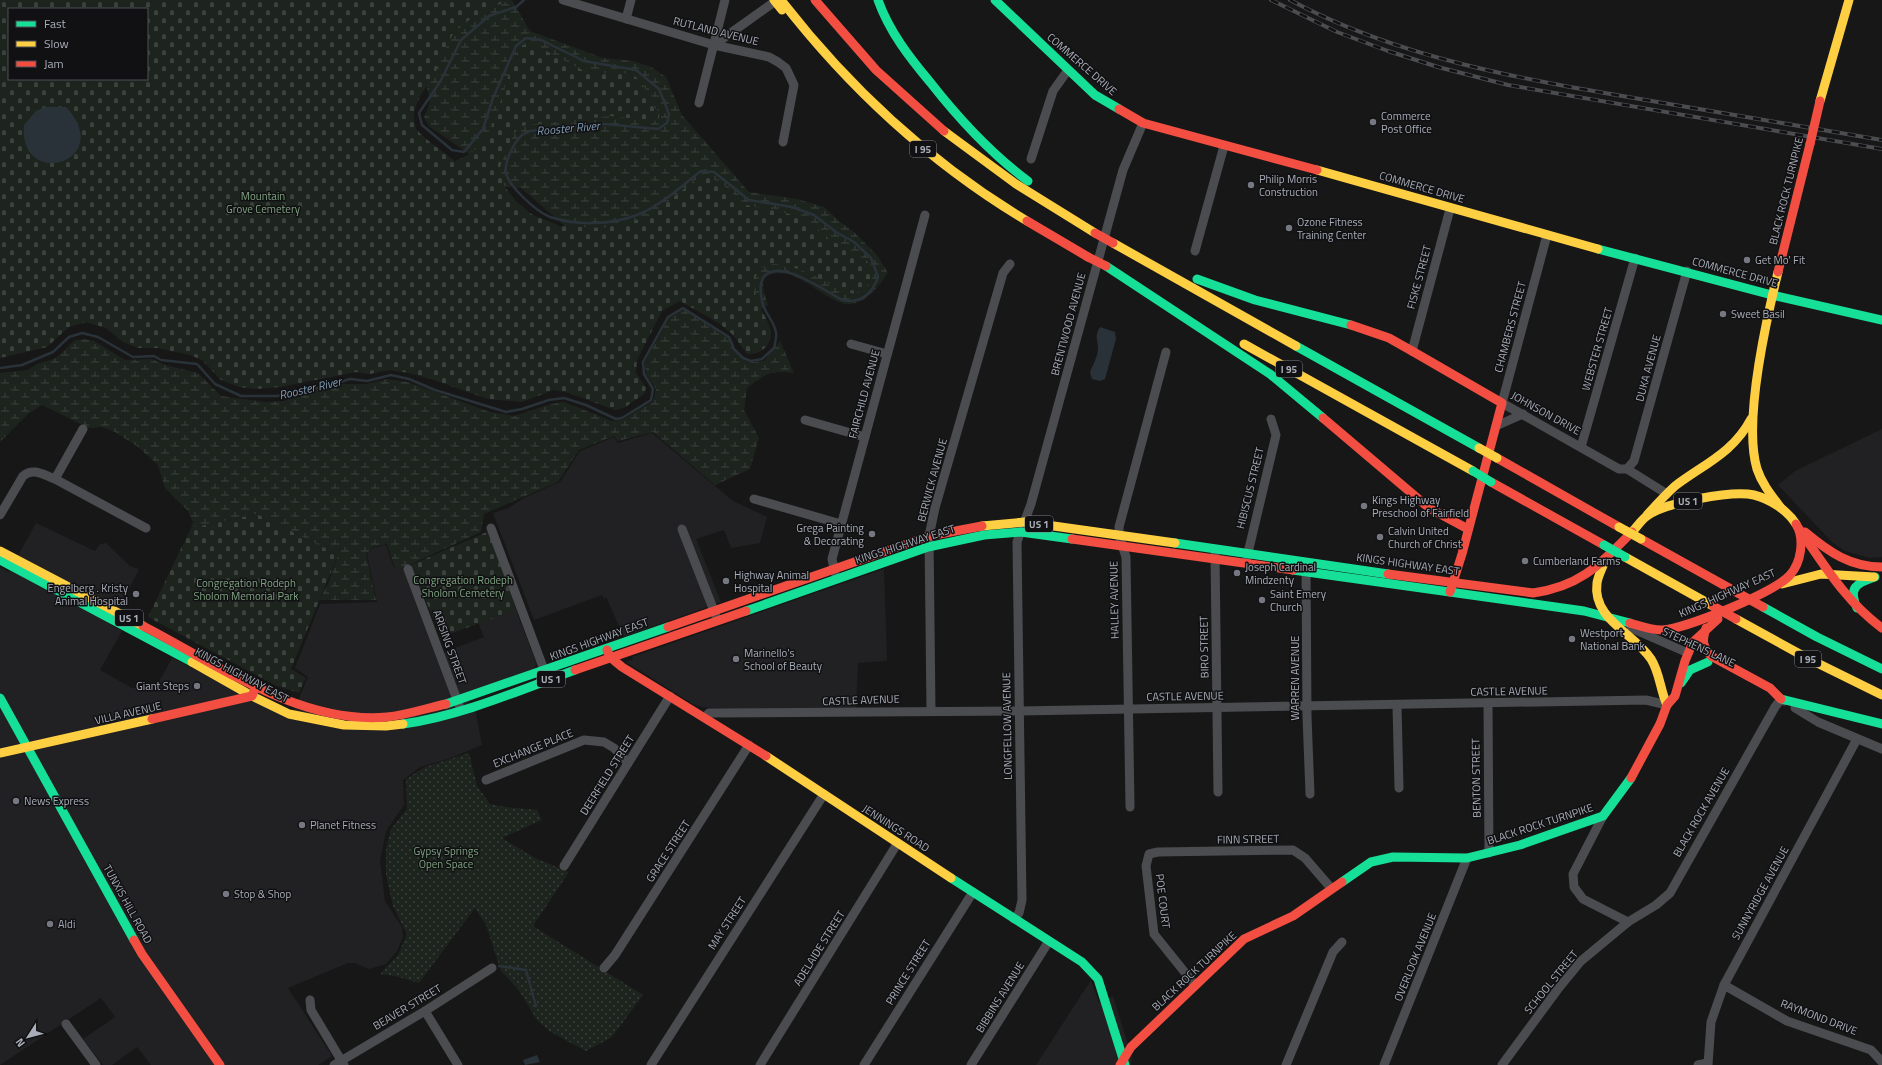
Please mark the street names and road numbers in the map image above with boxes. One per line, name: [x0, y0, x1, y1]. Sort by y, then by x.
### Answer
street label: RUTLAND AVENUE: [671, 13, 761, 49]
street label: COMMERCE DRIVE: [1044, 29, 1120, 99]
street label: BLACK ROCK TURNPIKE: [1765, 135, 1807, 247]
road number: I 95: [910, 141, 936, 157]
street label: COMMERCE DRIVE: [1377, 167, 1467, 207]
street label: FISKE STREET: [1403, 243, 1435, 311]
street label: COMMERCE DRIVE: [1690, 253, 1780, 291]
street label: BRENTWOOD AVENUE: [1047, 271, 1089, 377]
street label: CHAMBERS STREET: [1490, 279, 1530, 374]
street label: WEBSTER STREET: [1577, 305, 1617, 393]
street label: DUKA AVENUE: [1631, 333, 1665, 403]
street label: FAIRCHILD AVENUE: [844, 348, 884, 440]
road number: I 95: [1276, 361, 1302, 377]
street label: JOHNSON DRIVE: [1508, 387, 1584, 439]
street label: BERWICK AVENUE: [913, 436, 951, 524]
street label: HIBISCUS STREET: [1232, 445, 1268, 530]
road number: US 1: [1674, 493, 1702, 509]
road number: US 1: [1025, 516, 1053, 532]
street label: KINGS HIGHWAY EAST: [853, 520, 957, 568]
street label: KINGS HIGHWAY EAST: [1355, 549, 1461, 579]
street label: HALLEY AVENUE: [1105, 561, 1123, 639]
street label: KINGS HIGHWAY EAST: [1676, 564, 1778, 621]
street label: ARISING STREET: [429, 608, 471, 686]
road number: US 1: [115, 610, 143, 626]
street label: KINGS HIGHWAY EAST: [547, 614, 651, 664]
street label: BIRO STREET: [1195, 615, 1213, 678]
street label: STEPHENS LANE: [1660, 623, 1738, 671]
street label: WARREN AVENUE: [1287, 636, 1303, 720]
street label: KINGS HIGHWAY EAST: [192, 644, 292, 707]
road number: I 95: [1795, 651, 1821, 667]
road number: US 1: [537, 671, 565, 687]
street label: LONGFELLOW AVENUE: [998, 672, 1016, 780]
street label: CASTLE AVENUE: [1470, 682, 1548, 700]
street label: CASTLE AVENUE: [1146, 687, 1224, 705]
street label: CASTLE AVENUE: [822, 691, 900, 709]
street label: VILLA AVENUE: [93, 698, 163, 728]
street label: EXCHANGE PLACE: [491, 725, 575, 771]
street label: DEERFIELD STREET: [576, 732, 638, 818]
street label: BENTON STREET: [1467, 738, 1485, 818]
street label: BLACK ROCK AVENUE: [1669, 764, 1733, 860]
street label: BLACK ROCK TURNPIKE: [1485, 799, 1595, 849]
street label: JENNINGS ROAD: [859, 800, 933, 856]
street label: GRACE STREET: [642, 817, 694, 885]
street label: FINN STREET: [1217, 830, 1279, 848]
street label: SUNNYRIDGE AVENUE: [1728, 843, 1792, 943]
street label: TUNXIS HILL ROAD: [100, 862, 156, 946]
street label: POE COURT: [1152, 873, 1174, 929]
street label: MAY STREET: [704, 893, 750, 953]
street label: ADELAIDE STREET: [789, 907, 849, 989]
street label: OVERLOOK AVENUE: [1390, 910, 1440, 1004]
street label: BLACK ROCK TURNPIKE: [1148, 927, 1240, 1015]
street label: PRINCE STREET: [882, 936, 935, 1008]
street label: SCHOOL STREET: [1520, 946, 1582, 1017]
street label: BIBBINS AVENUE: [972, 958, 1028, 1036]
street label: BEAVER STREET: [370, 980, 444, 1034]
street label: RAYMOND DRIVE: [1778, 995, 1860, 1039]

